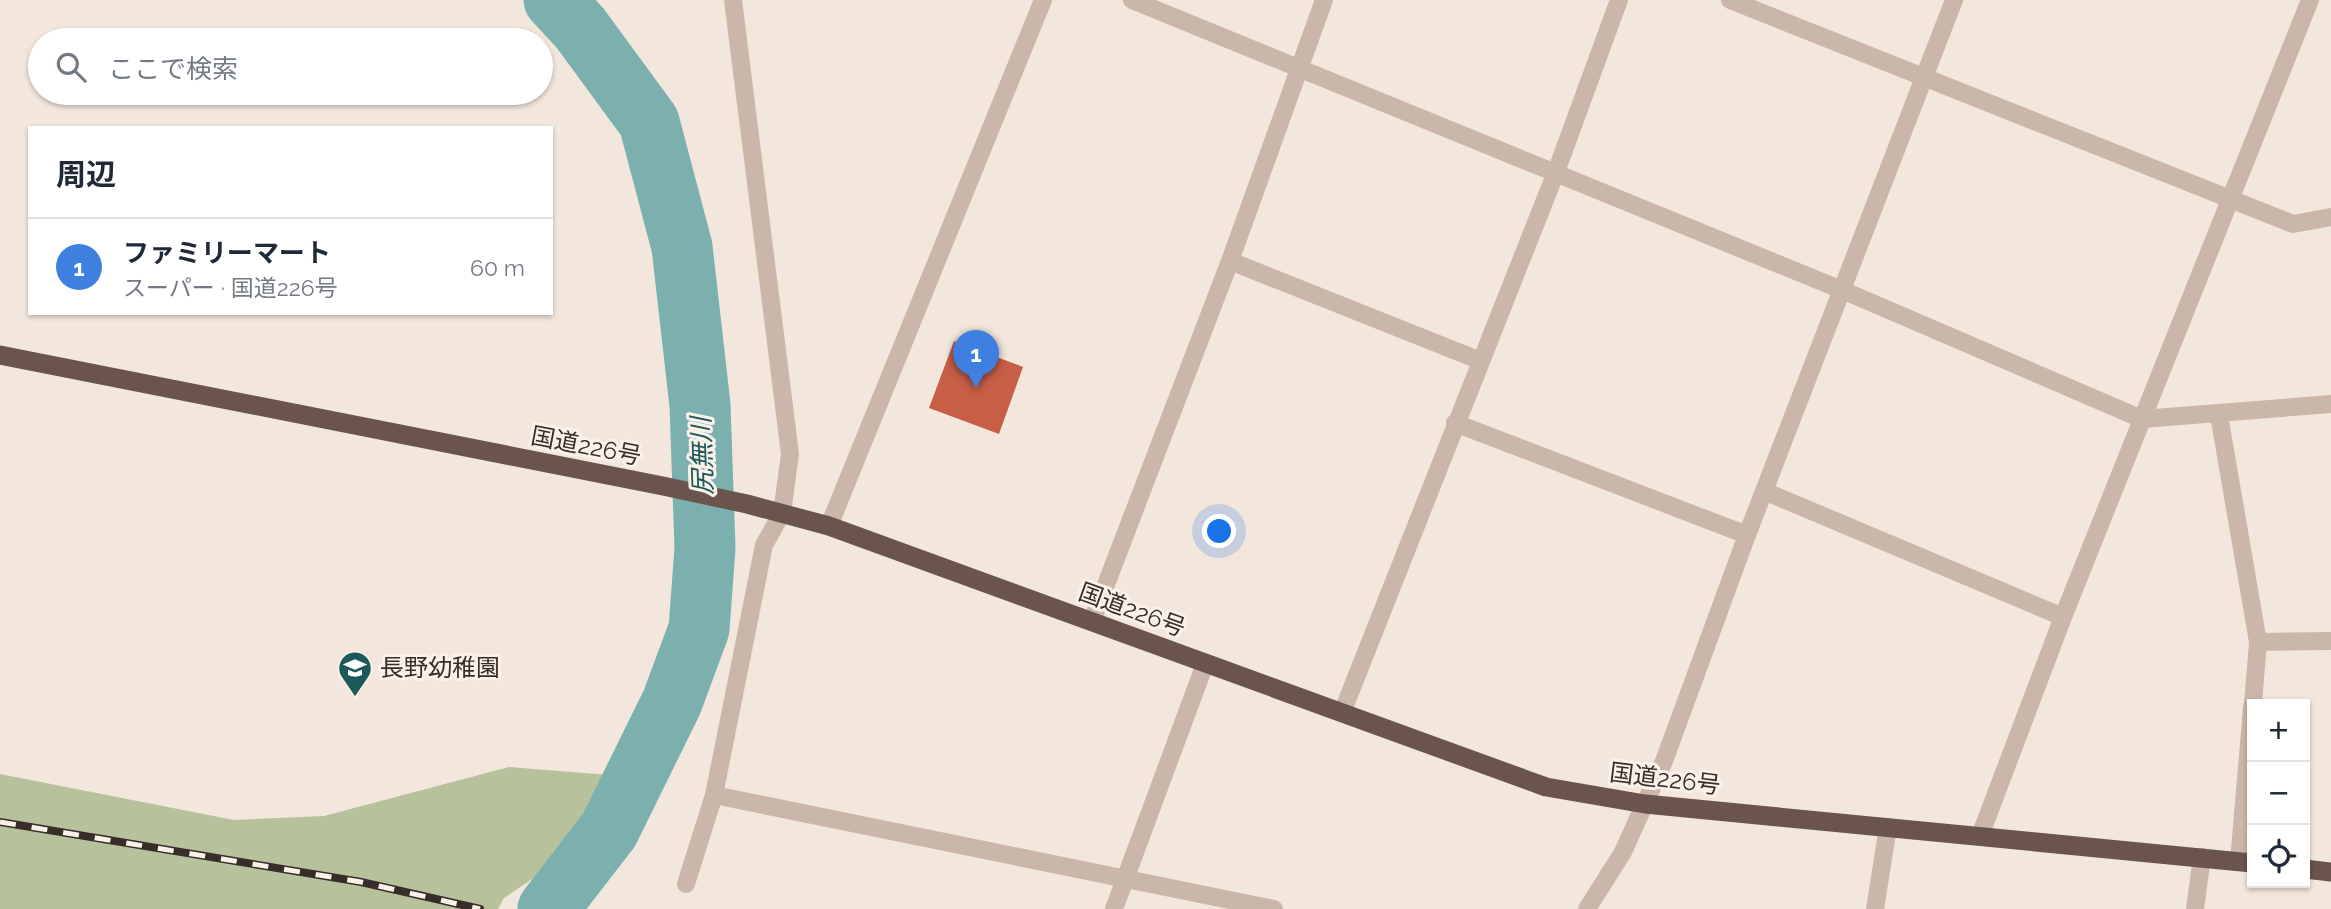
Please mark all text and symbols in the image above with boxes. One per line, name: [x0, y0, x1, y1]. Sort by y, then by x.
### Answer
search box: [28, 28, 553, 105]
icon: search: [52, 48, 90, 86]
text: ここで検索: [108, 54, 238, 84]
text: 周辺: [56, 157, 116, 192]
text: ファミリーマート: [123, 238, 331, 268]
text: 1: [73, 254, 85, 281]
text: 60 m: [470, 254, 525, 281]
text: スーパー · 国道226号: [123, 274, 338, 301]
pin: 1: [953, 330, 999, 388]
water label: 尻無川: [686, 414, 718, 496]
street label: 国道226号: [529, 421, 644, 470]
your location: [1202, 514, 1236, 548]
street label: 国道226号: [1075, 577, 1190, 642]
school or university icon: 長野幼稚園: [336, 649, 374, 698]
place label: 長野幼稚園: [380, 653, 500, 682]
map controls: [2247, 699, 2310, 888]
button: +: [2247, 699, 2310, 762]
street label: 国道226号: [1608, 757, 1722, 800]
button: −: [2247, 762, 2310, 825]
button: locate: [2247, 825, 2310, 888]

